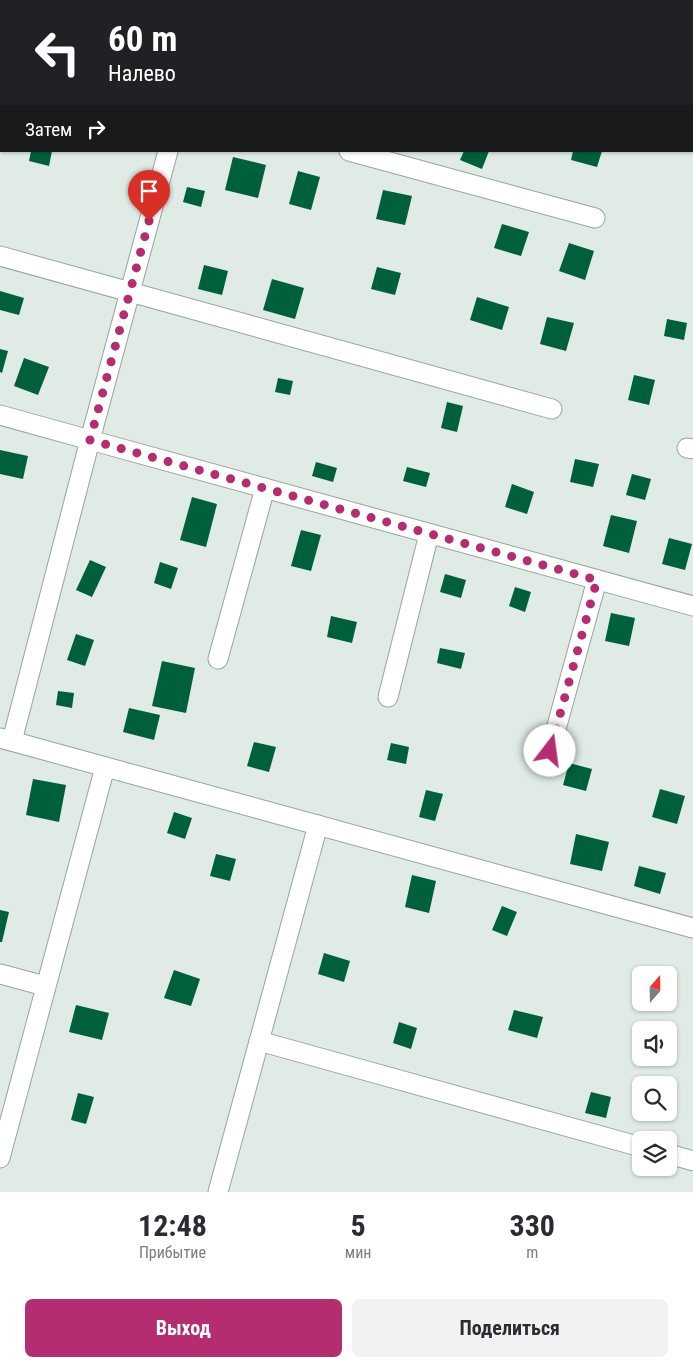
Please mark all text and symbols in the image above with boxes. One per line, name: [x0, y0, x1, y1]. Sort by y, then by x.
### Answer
text: 60 m: [108, 19, 177, 60]
icon: left: [25, 20, 90, 85]
text: Налево: [108, 61, 176, 86]
icon: right: [82, 115, 110, 143]
text: Затем: [25, 118, 72, 141]
pin: [128, 170, 170, 221]
icon: arrive: [135, 177, 163, 205]
position arrow: [523, 724, 575, 776]
north arrow: [632, 966, 678, 1011]
map controls: [632, 966, 677, 1176]
button: sound: [632, 1021, 677, 1066]
button: search: [632, 1076, 677, 1121]
button: layers: [632, 1131, 677, 1176]
text: 12:48: [138, 1208, 207, 1243]
text: 5: [351, 1208, 366, 1243]
text: 330: [509, 1208, 555, 1243]
text: Прибытие: [139, 1243, 206, 1262]
text: мин: [345, 1243, 371, 1262]
text: m: [526, 1243, 538, 1262]
button: Выход: [25, 1299, 342, 1357]
button: Поделиться: [352, 1299, 668, 1357]

